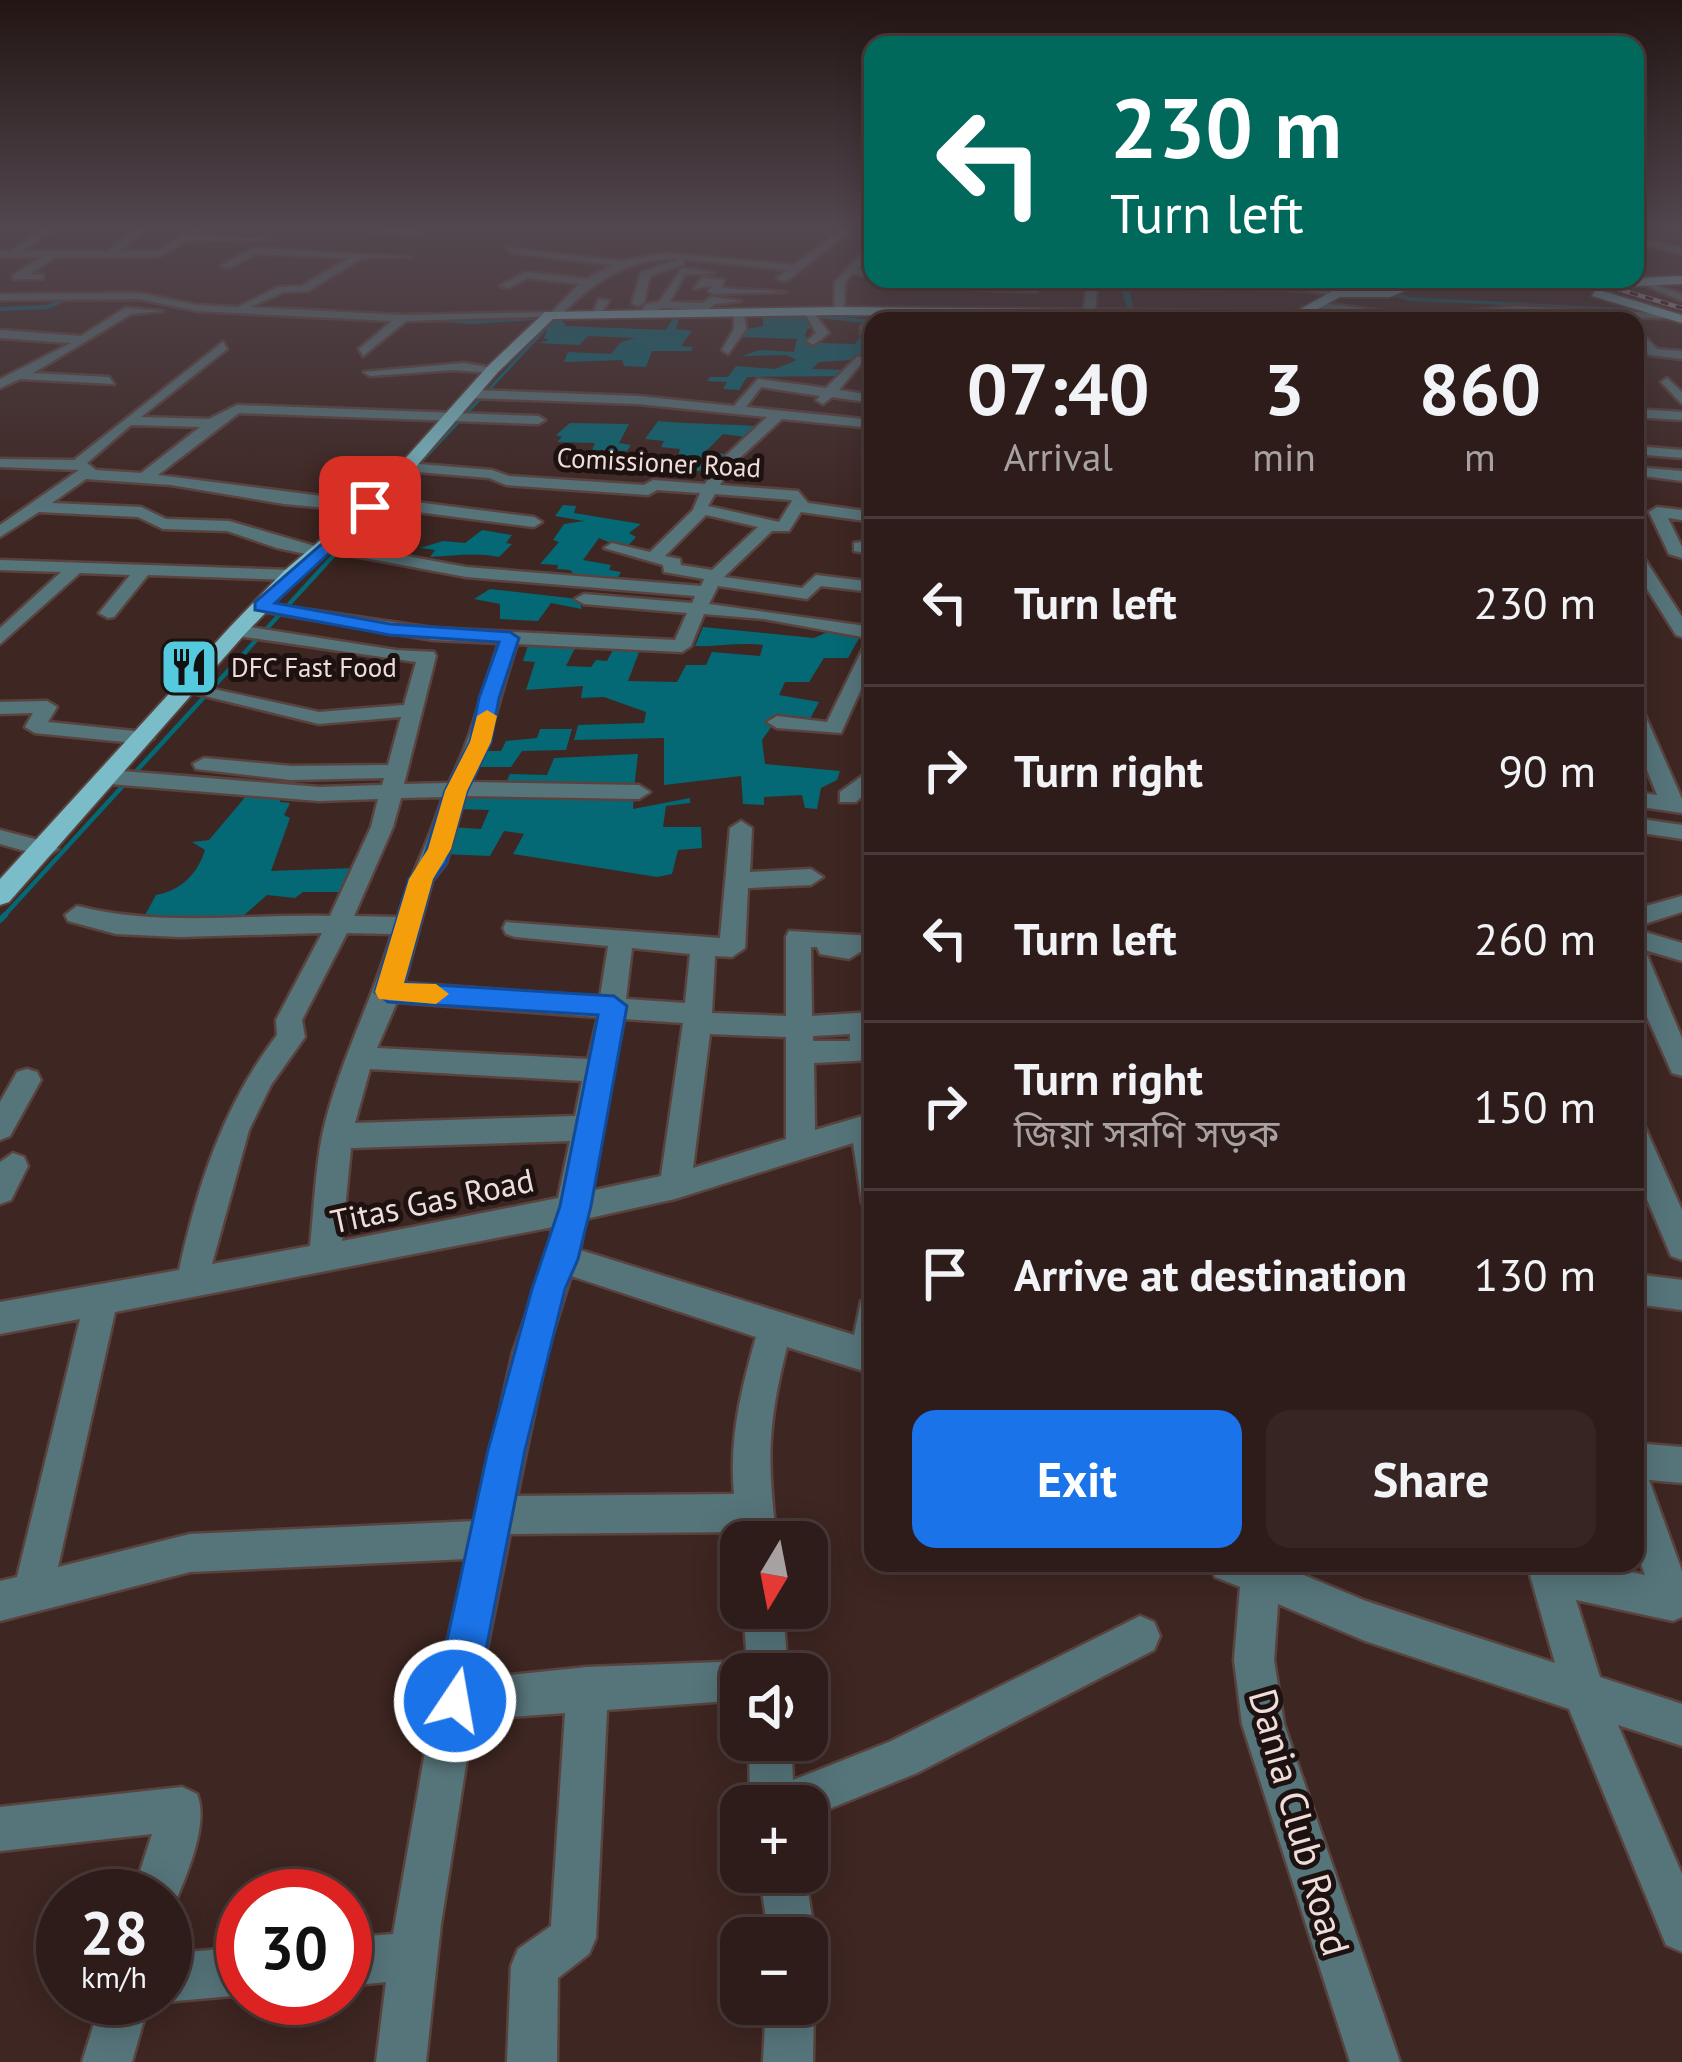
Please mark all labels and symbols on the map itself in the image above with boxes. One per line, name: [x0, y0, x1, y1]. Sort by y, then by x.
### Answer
street label: Comissioner Road: [556, 440, 762, 484]
pin: [319, 456, 421, 558]
restaurant icon: DFC Fast Food: [158, 636, 220, 698]
place label: DFC Fast Food: [231, 650, 397, 684]
street label: Titas Gas Road: [327, 1157, 537, 1243]
north arrow: [720, 1521, 828, 1629]
position arrow: [392, 1638, 518, 1764]
street label: Dania Club Road: [1238, 1683, 1362, 1961]
speed limit sign: 30: [216, 1869, 372, 2025]

